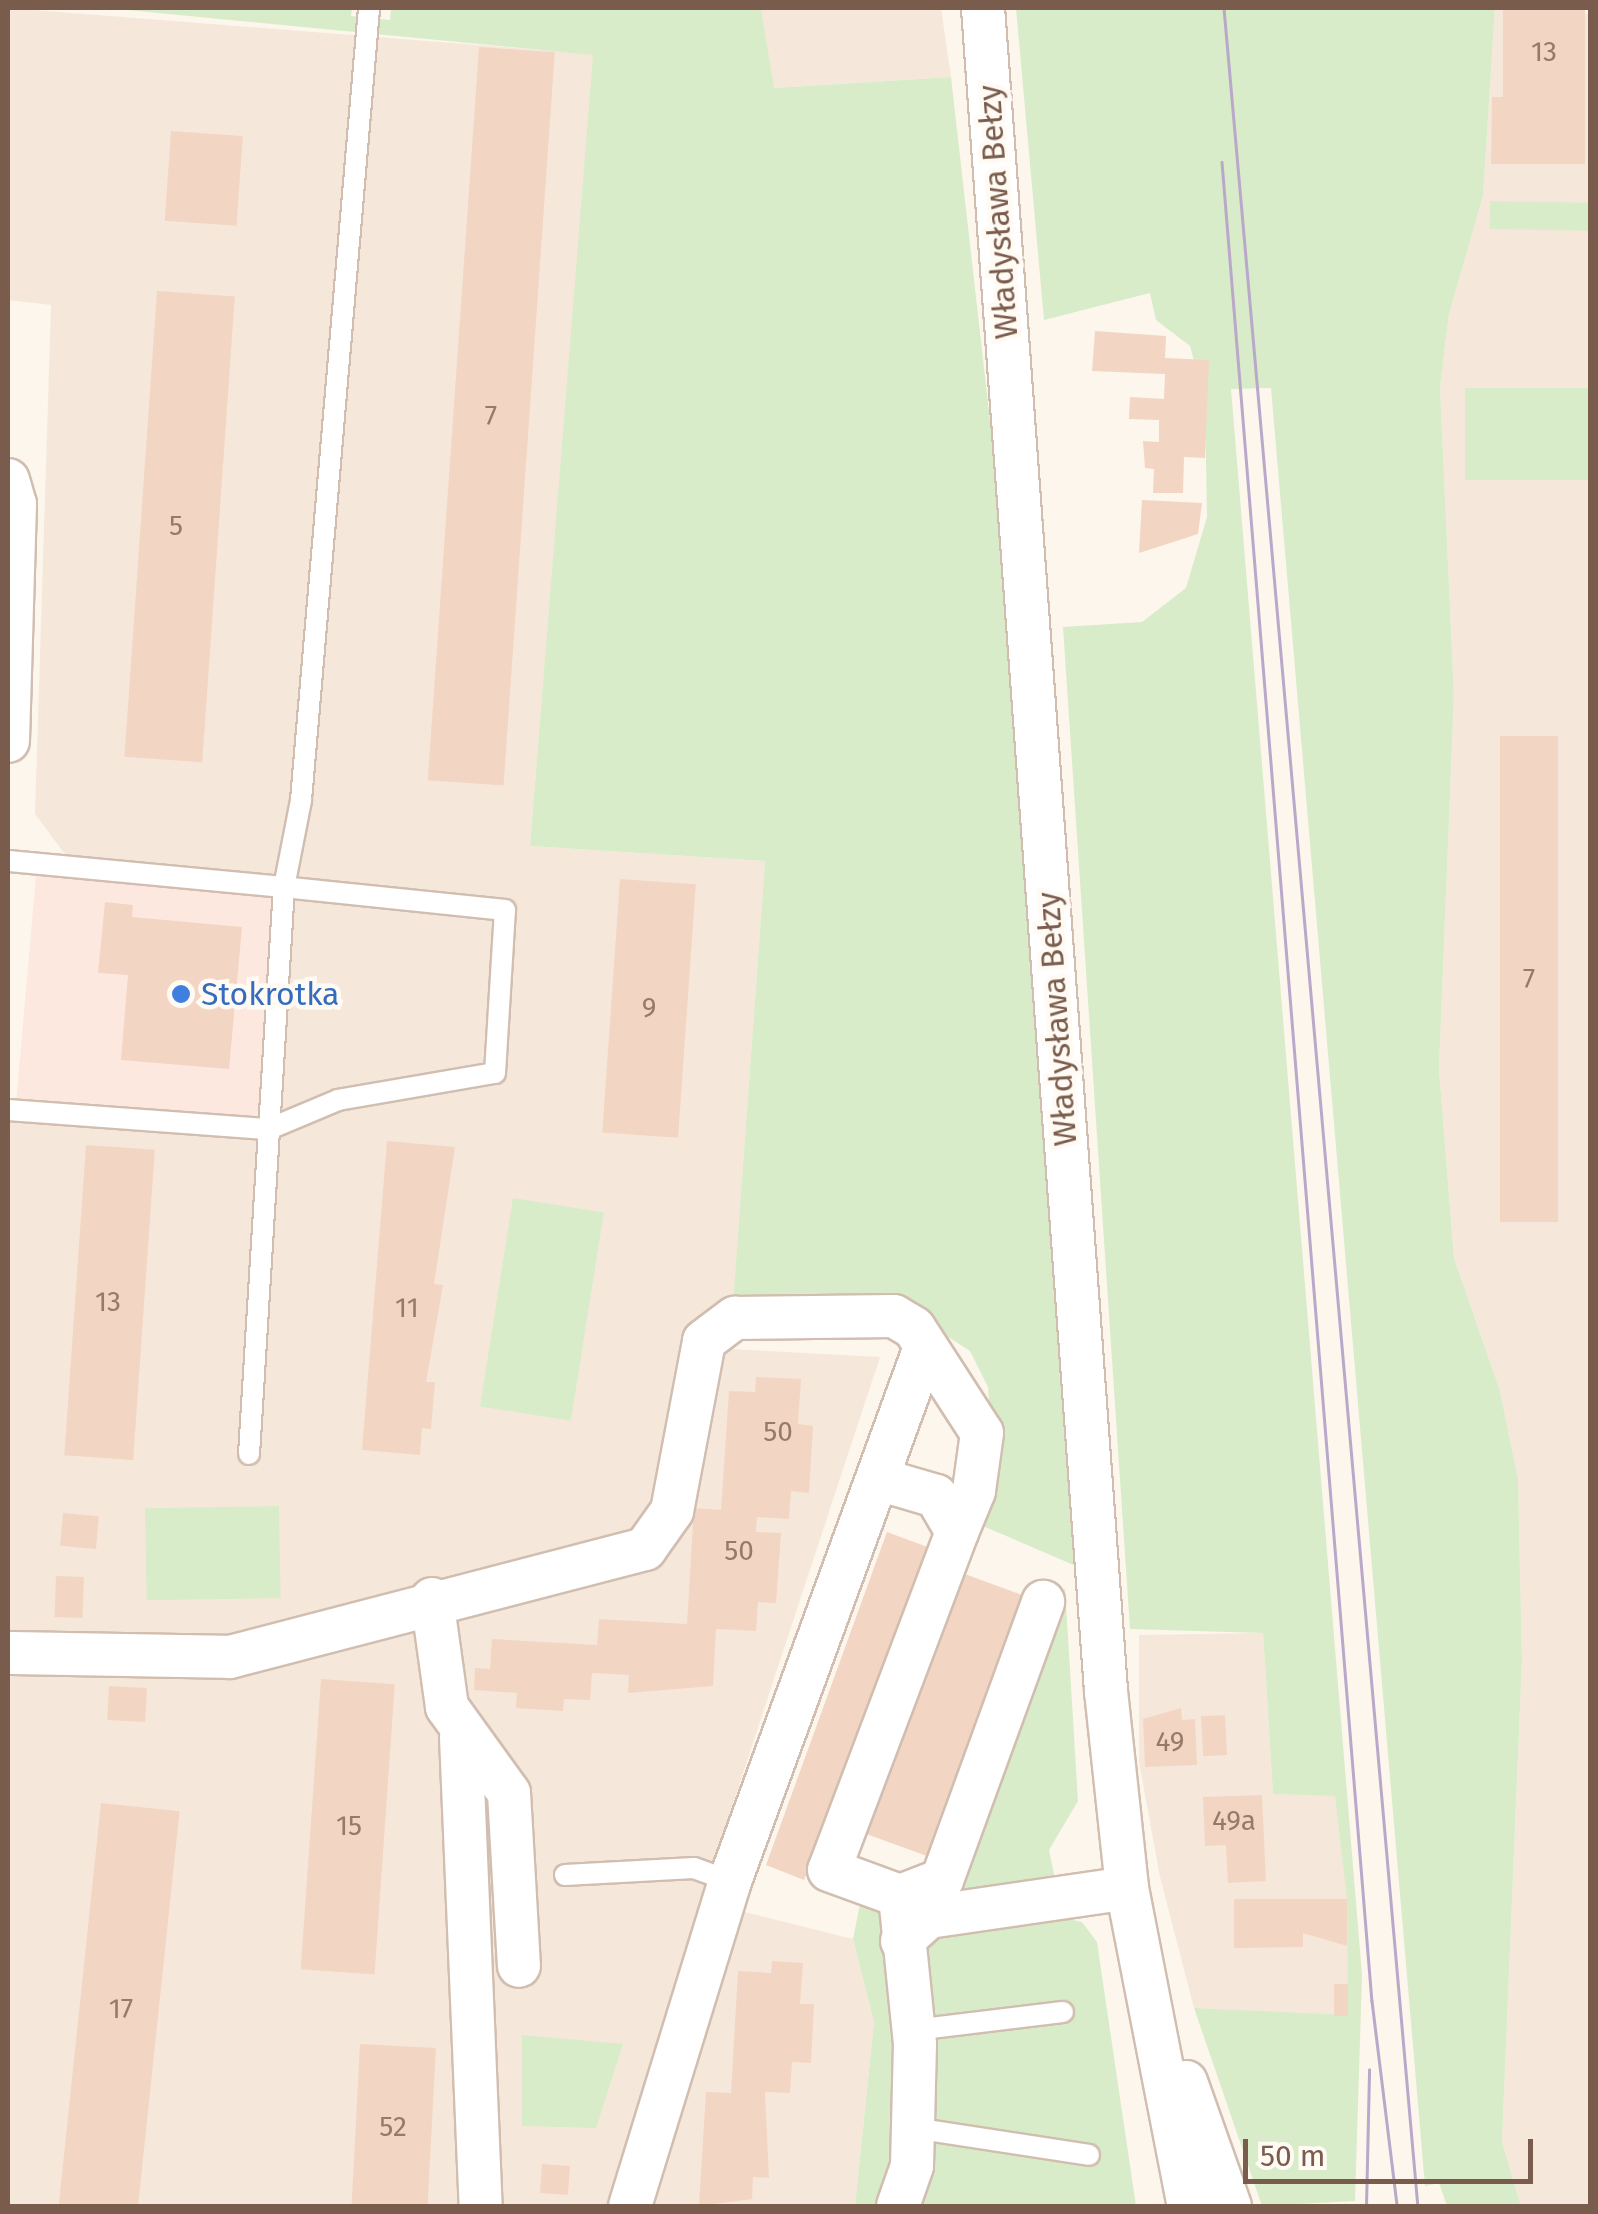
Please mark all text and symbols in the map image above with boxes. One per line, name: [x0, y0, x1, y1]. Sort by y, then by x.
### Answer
house number: 13: [1531, 35, 1557, 69]
street label: Władysława Bełzy: [970, 84, 1026, 340]
house number: 7: [485, 399, 497, 433]
house number: 5: [169, 509, 183, 543]
street label: Władysława Bełzy: [1029, 891, 1085, 1147]
house number: 7: [1523, 962, 1535, 996]
place label: Stokrotka: [201, 975, 340, 1013]
marker: Stokrotka: [170, 983, 192, 1005]
house number: 9: [642, 991, 656, 1025]
house number: 13: [95, 1285, 121, 1319]
house number: 11: [395, 1291, 419, 1325]
house number: 50: [763, 1415, 793, 1449]
house number: 50: [724, 1534, 754, 1568]
house number: 49: [1155, 1725, 1185, 1759]
house number: 49a: [1212, 1804, 1256, 1838]
house number: 15: [336, 1809, 362, 1843]
house number: 17: [109, 1992, 133, 2026]
house number: 52: [379, 2110, 407, 2144]
scale bar: [1248, 2119, 1538, 2181]
text: 50 m: [1260, 2138, 1325, 2174]

